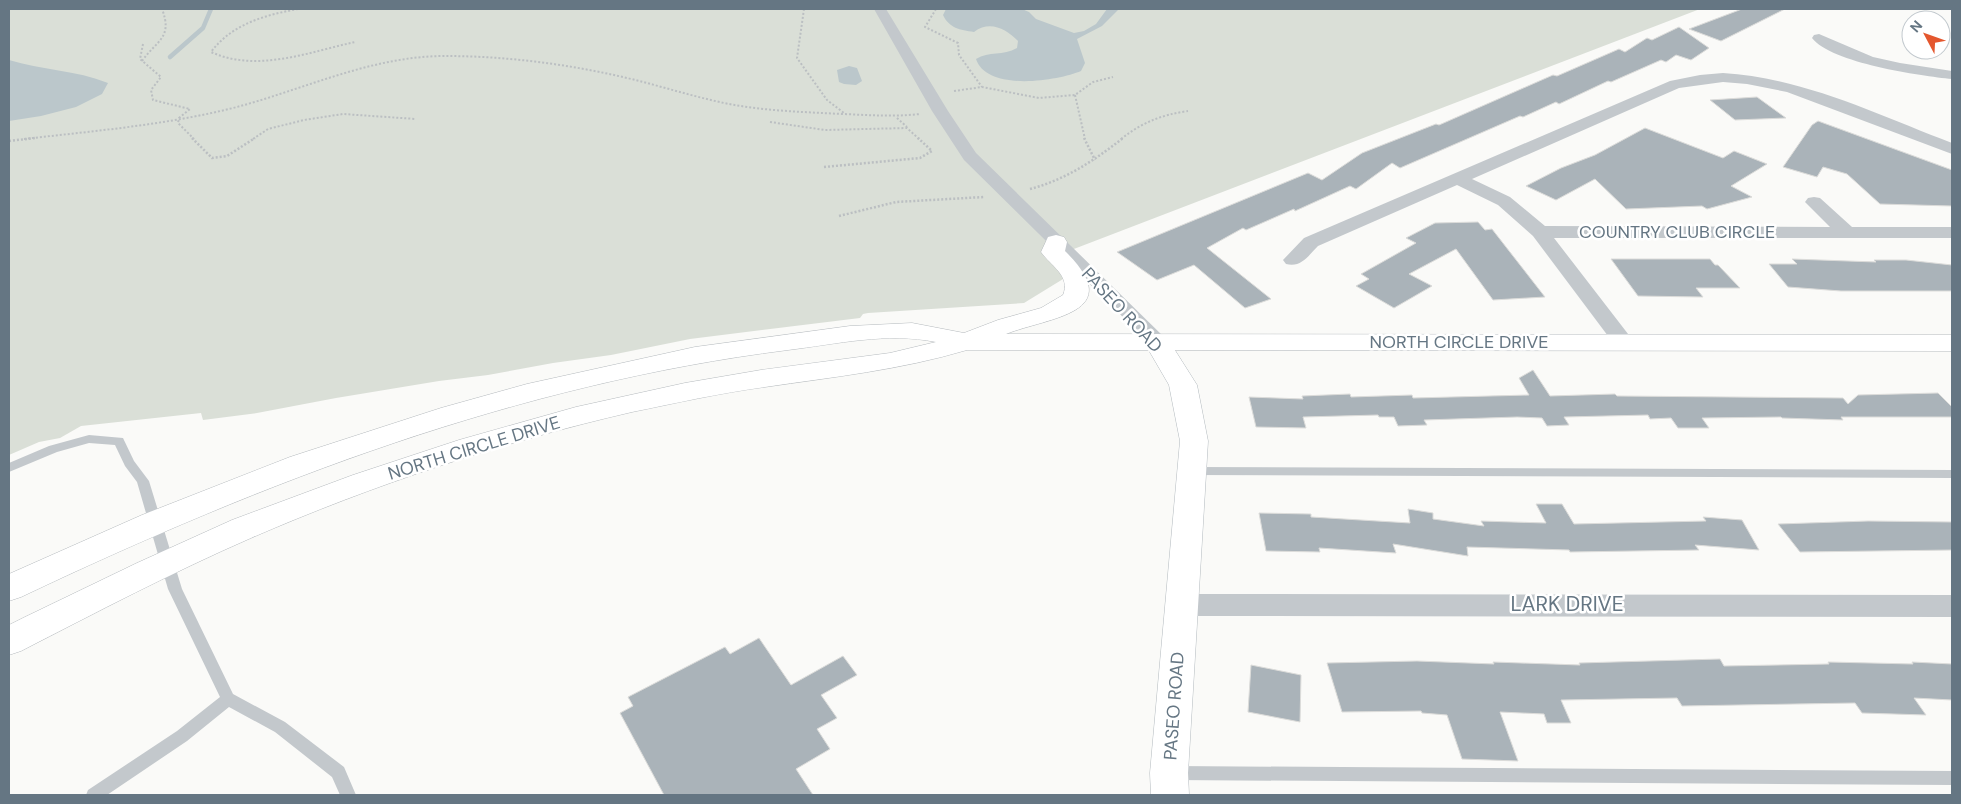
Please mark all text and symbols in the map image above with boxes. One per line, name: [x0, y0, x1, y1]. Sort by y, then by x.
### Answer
north arrow: [1901, 10, 1951, 60]
text: N: [1906, 17, 1926, 36]
street label: COUNTRY CLUB CIRCLE: [1579, 220, 1775, 244]
street label: PASEO ROAD: [1076, 262, 1168, 358]
street label: NORTH CIRCLE DRIVE: [1370, 330, 1548, 354]
street label: NORTH CIRCLE DRIVE: [385, 410, 563, 486]
street label: LARK DRIVE: [1510, 590, 1624, 618]
street label: PASEO ROAD: [1158, 651, 1190, 761]

